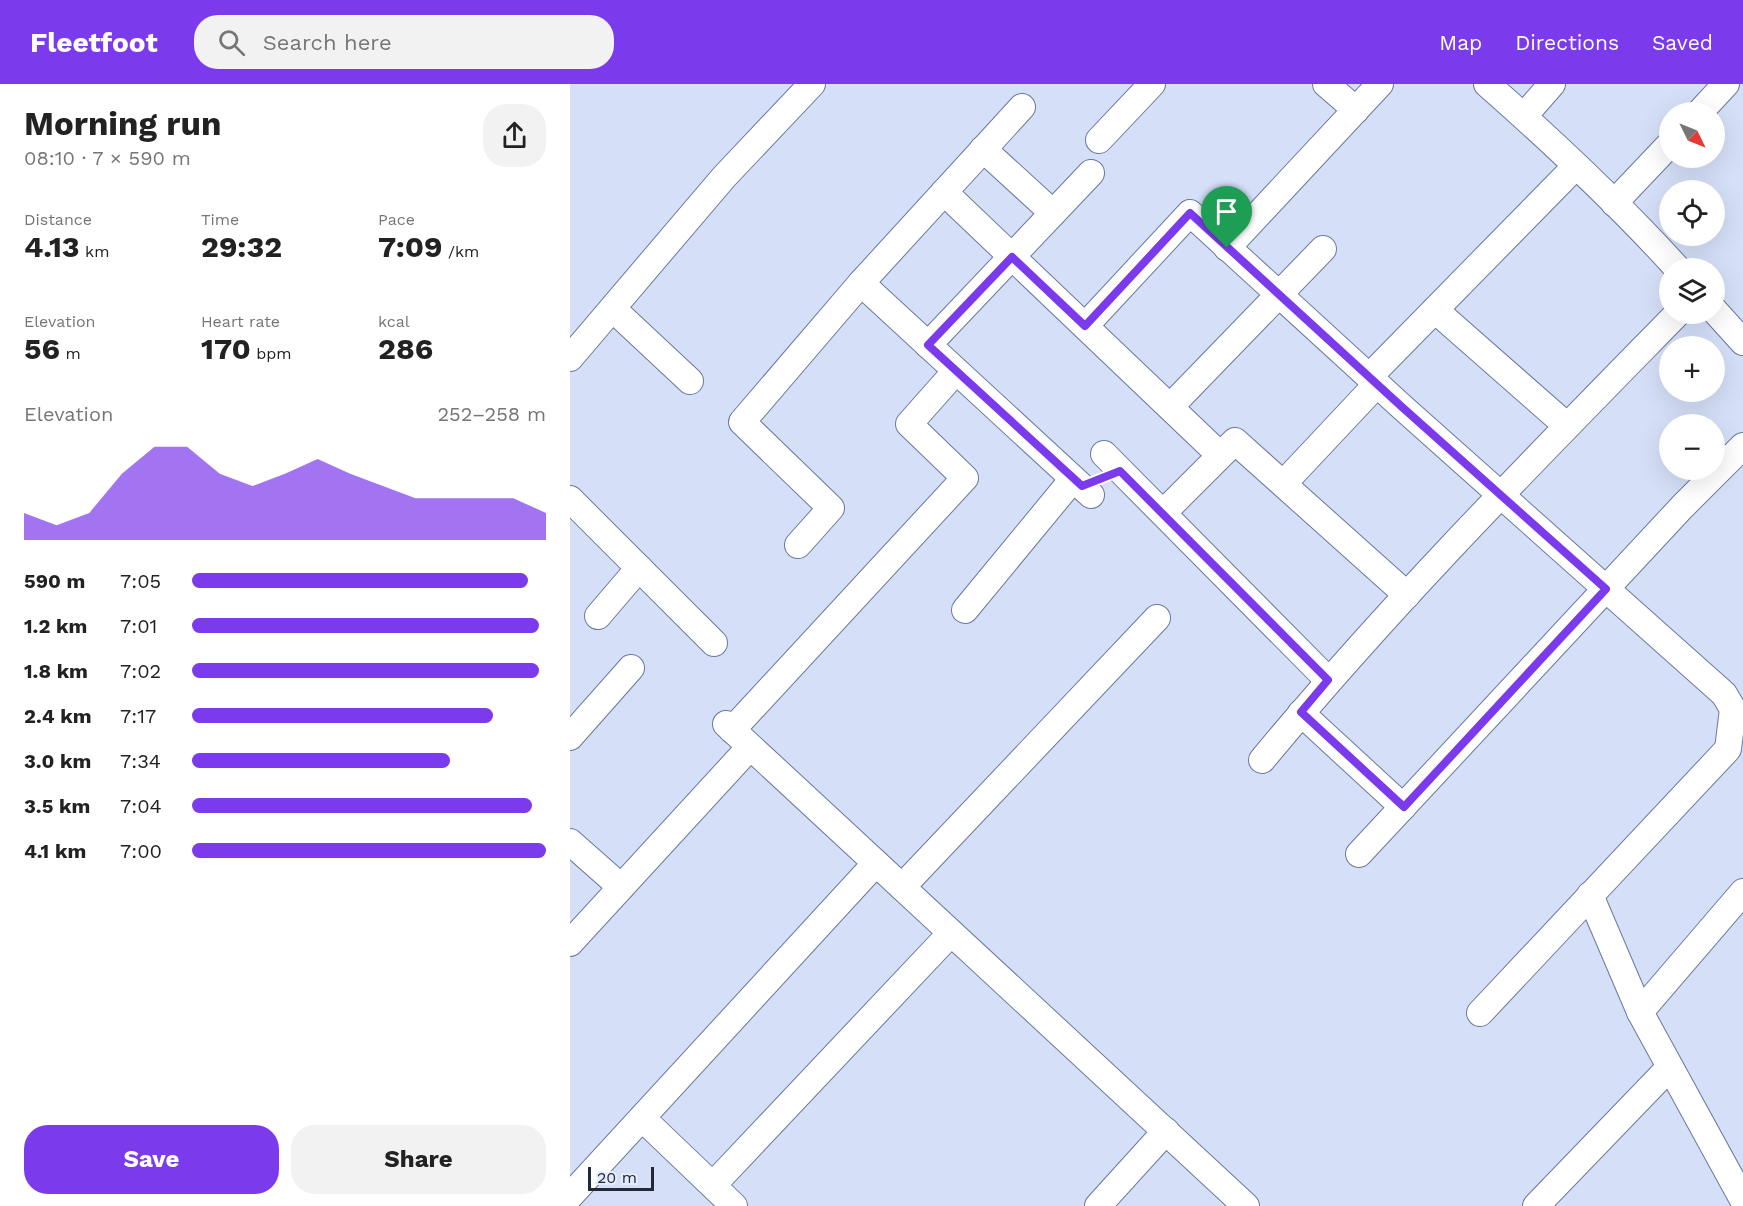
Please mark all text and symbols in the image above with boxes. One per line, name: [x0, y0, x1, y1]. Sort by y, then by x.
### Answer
search box: [194, 15, 614, 69]
text: Fleetfoot: [30, 26, 158, 59]
icon: search: [215, 26, 248, 59]
text: Search here: [263, 30, 392, 55]
text: Map: [1439, 30, 1482, 55]
text: Directions: [1515, 30, 1619, 55]
text: Saved: [1652, 30, 1713, 55]
north arrow: [1659, 102, 1725, 168]
map controls: [1659, 102, 1725, 480]
text: Morning run: [24, 104, 221, 143]
button: share: [483, 104, 546, 167]
text: 08:10 · 7 × 590 m: [24, 146, 191, 170]
button: locate: [1659, 180, 1725, 246]
pin: [1201, 186, 1252, 248]
icon: arrive: [1210, 195, 1243, 228]
text: Distance: [24, 210, 92, 229]
text: Time: [201, 210, 239, 229]
text: Pace: [378, 210, 415, 229]
text: 4.13: [24, 229, 80, 264]
text: 29:32: [201, 229, 282, 264]
text: 7:09: [378, 229, 443, 264]
text: km: [80, 242, 109, 261]
text: /km: [443, 242, 479, 261]
button: layers: [1659, 258, 1725, 324]
text: Elevation: [24, 312, 95, 331]
text: Heart rate: [201, 312, 280, 331]
text: kcal: [378, 312, 410, 331]
text: 56: [24, 331, 60, 366]
text: 170: [201, 331, 251, 366]
text: 286: [378, 331, 433, 366]
button: +: [1659, 336, 1725, 402]
text: m: [60, 344, 81, 363]
text: bpm: [251, 344, 292, 363]
text: Elevation: [24, 402, 113, 426]
text: 252–258 m: [437, 402, 546, 426]
button: −: [1659, 414, 1725, 480]
text: 590 m: [24, 569, 85, 593]
text: 7:05: [120, 569, 161, 593]
text: 1.2 km: [24, 614, 87, 638]
text: 7:01: [120, 614, 157, 638]
text: 1.8 km: [24, 659, 88, 683]
text: 7:02: [120, 659, 161, 683]
text: 2.4 km: [24, 704, 92, 728]
text: 7:17: [120, 704, 156, 728]
text: 3.0 km: [24, 749, 91, 773]
text: 7:34: [120, 749, 161, 773]
text: 3.5 km: [24, 794, 90, 818]
text: 7:04: [120, 794, 162, 818]
text: 4.1 km: [24, 839, 86, 863]
text: 7:00: [120, 839, 162, 863]
button: Save: [24, 1125, 279, 1194]
button: Share: [291, 1125, 546, 1194]
scale bar: [588, 1164, 654, 1192]
text: 20 m: [597, 1168, 637, 1187]

